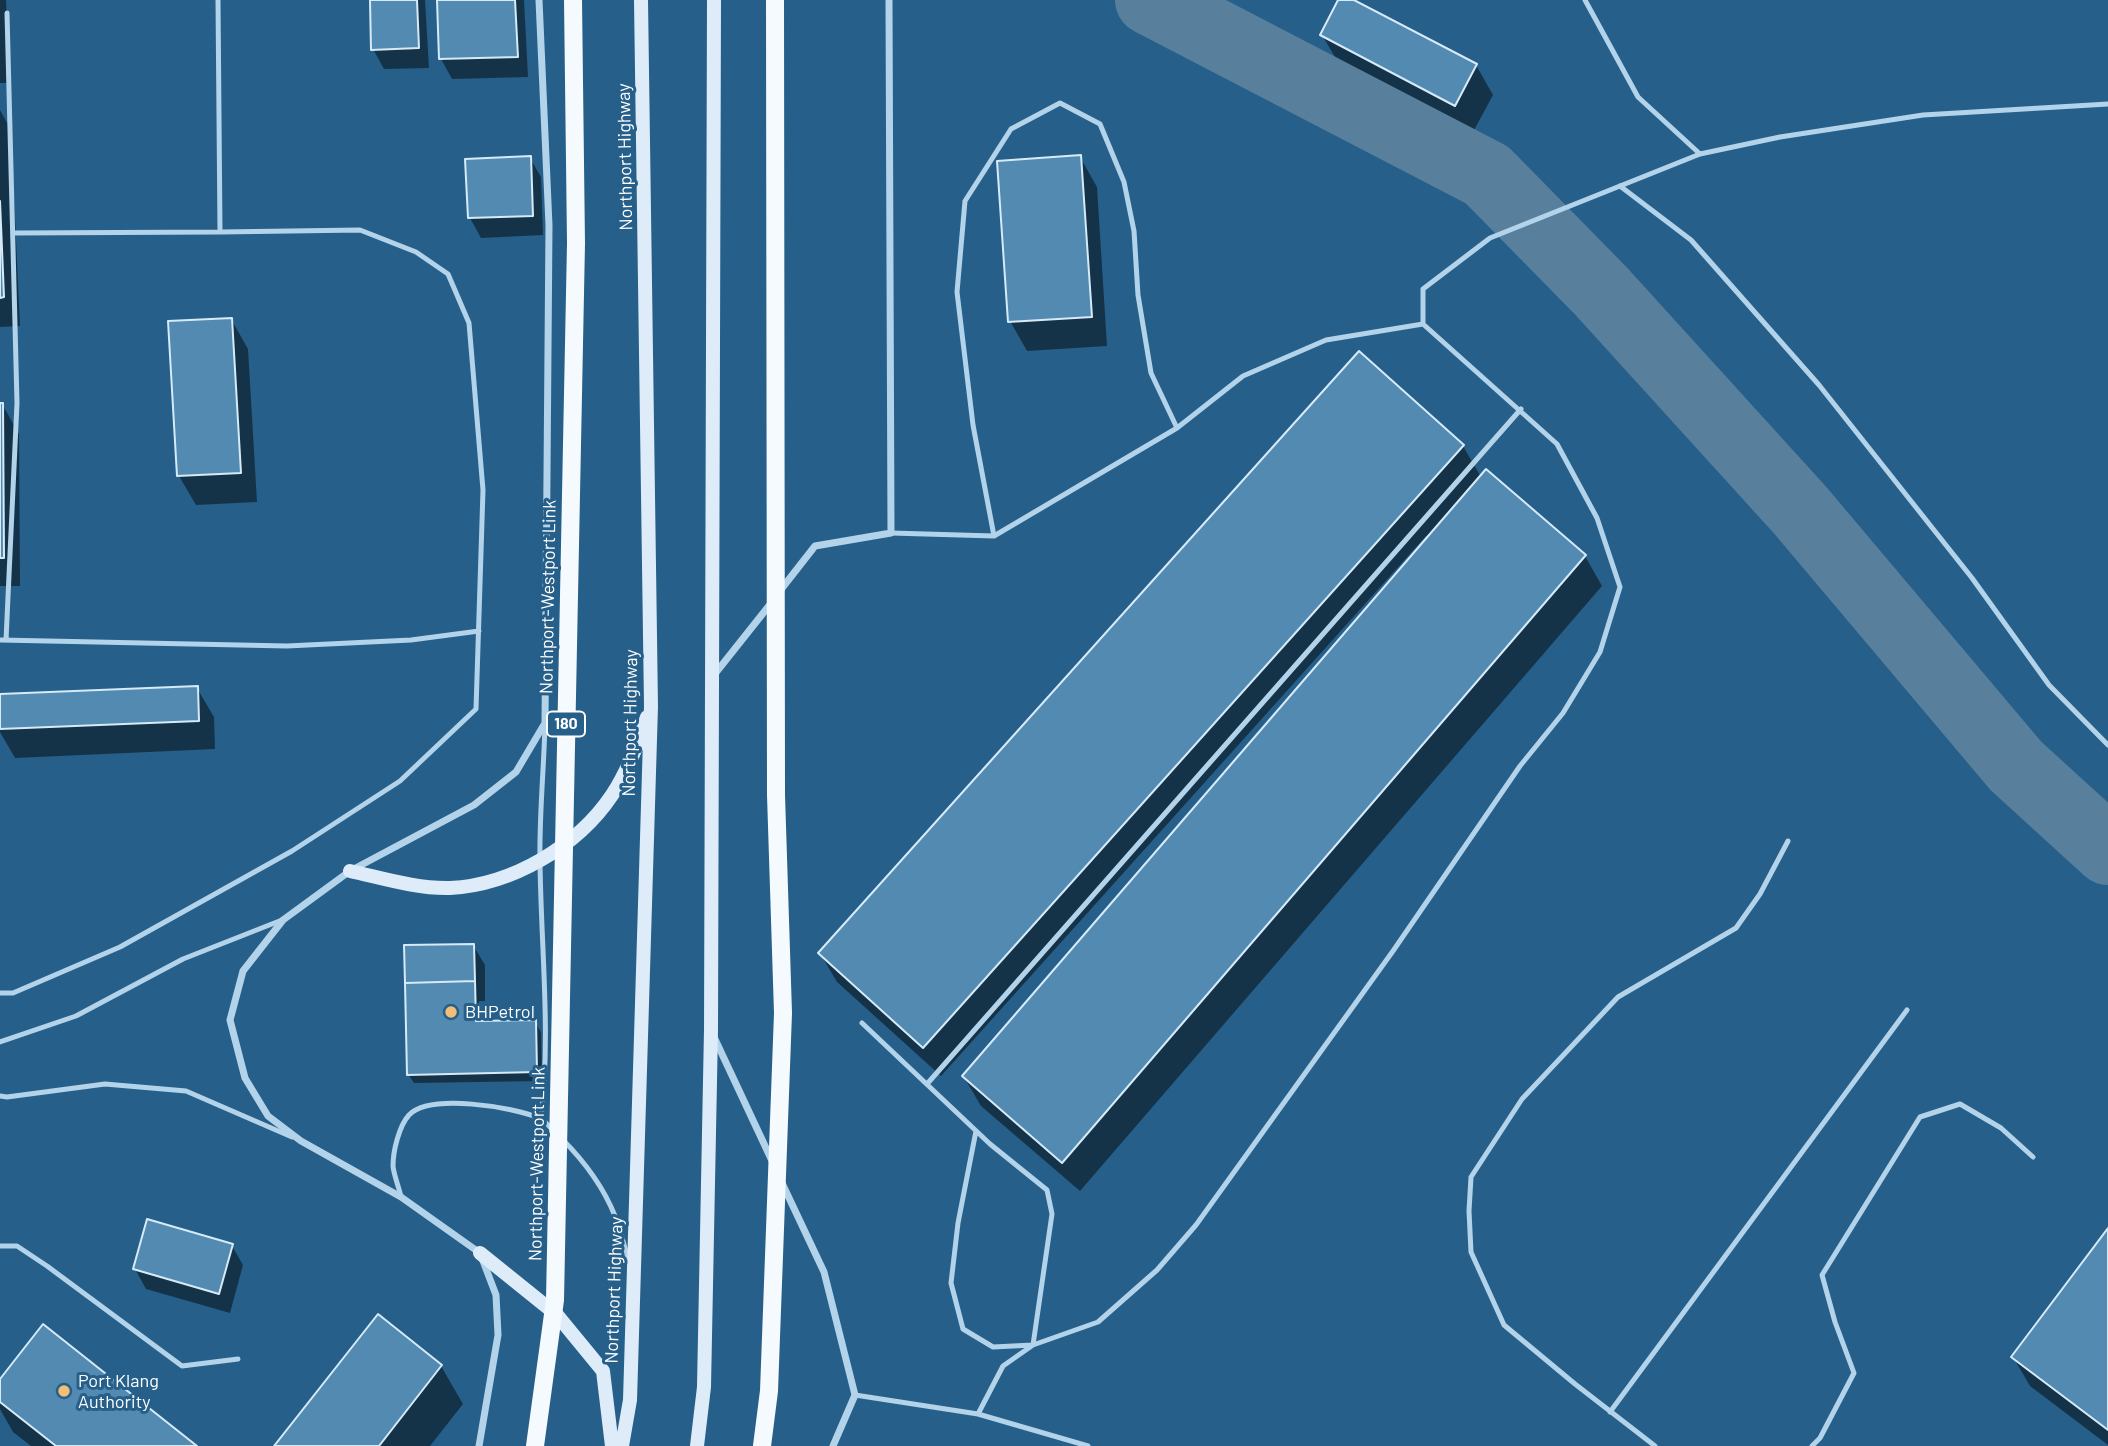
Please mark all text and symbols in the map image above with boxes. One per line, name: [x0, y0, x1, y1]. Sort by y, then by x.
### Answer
street label: Northport Highway: [613, 83, 637, 231]
street label: Northport-Westport Link: [536, 500, 560, 694]
street label: Northport Highway: [618, 649, 642, 797]
road number: 180: [547, 712, 585, 736]
place label: BHPetrol: [465, 1001, 535, 1023]
marker: BHPetrol: [443, 1004, 459, 1020]
street label: Northport-Westport Link: [525, 1067, 549, 1261]
street label: Northport Highway: [601, 1216, 627, 1364]
place label: Port Klang Authority: [78, 1370, 159, 1412]
marker: Port Klang Authority: [56, 1383, 72, 1399]

